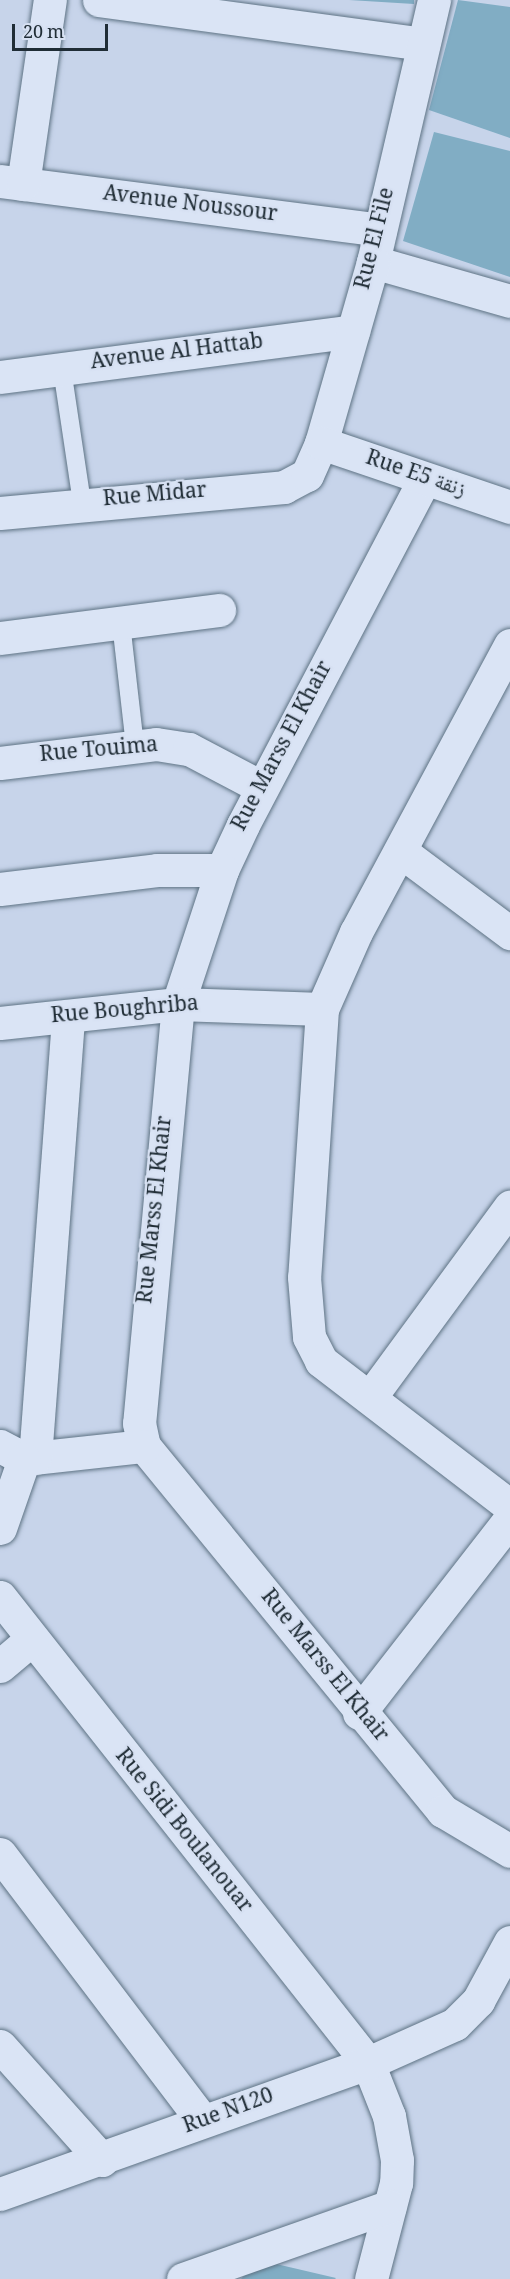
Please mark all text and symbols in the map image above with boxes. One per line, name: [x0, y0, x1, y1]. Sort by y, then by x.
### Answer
scale bar: [15, 12, 111, 50]
text: 20 m: [23, 19, 64, 49]
street label: Avenue Noussour: [101, 183, 279, 229]
street label: Rue El File: [352, 185, 402, 293]
street label: Avenue Al Hattab: [89, 331, 265, 377]
street label: Rue E5 زنقة: [362, 447, 468, 505]
street label: Rue Midar: [102, 480, 208, 514]
street label: Rue Marss El Khair: [229, 658, 339, 836]
street label: Rue Touima: [39, 734, 159, 770]
street label: Rue Boughriba: [50, 993, 200, 1031]
street label: Rue Marss El Khair: [135, 1115, 179, 1305]
street label: Rue Marss El Khair: [254, 1586, 392, 1748]
street label: Rue Sidi Boulanouar: [108, 1745, 256, 1919]
street label: Rue N120: [180, 2085, 278, 2141]

